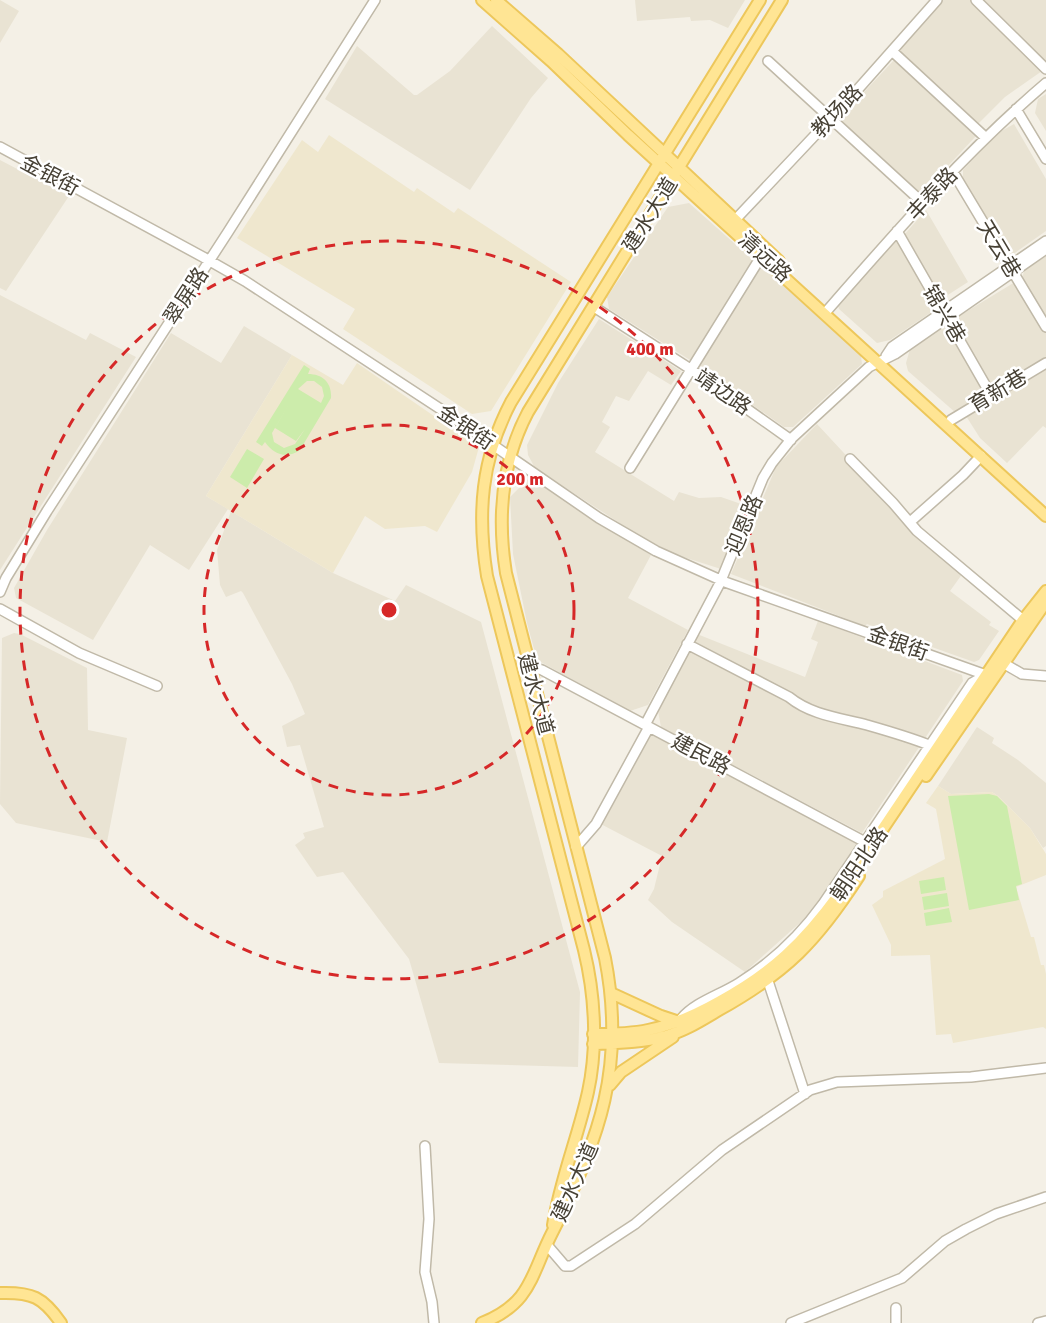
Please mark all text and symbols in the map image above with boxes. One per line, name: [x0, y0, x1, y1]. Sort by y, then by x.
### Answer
street label: 教场路: [806, 79, 868, 143]
street label: 金银街: [16, 149, 84, 201]
street label: 丰泰路: [901, 162, 963, 226]
street label: 建水大道: [617, 172, 683, 258]
street label: 天云巷: [972, 215, 1026, 283]
street label: 清远路: [733, 226, 797, 288]
street label: 翠屏路: [158, 263, 214, 329]
street label: 锦兴巷: [917, 280, 971, 348]
text: 400 m: [626, 338, 674, 360]
street label: 靖边路: [690, 363, 756, 421]
street label: 育新巷: [964, 364, 1032, 418]
street label: 金银街: [433, 399, 499, 455]
text: 200 m: [496, 468, 544, 490]
street label: 迎恩路: [720, 491, 768, 559]
centre of rings: [379, 600, 399, 620]
street label: 金银街: [864, 620, 932, 666]
street label: 建水大道: [513, 650, 559, 738]
street label: 建民路: [667, 728, 735, 780]
street label: 朝阳北路: [825, 822, 893, 906]
street label: 建水大道: [546, 1138, 604, 1226]

